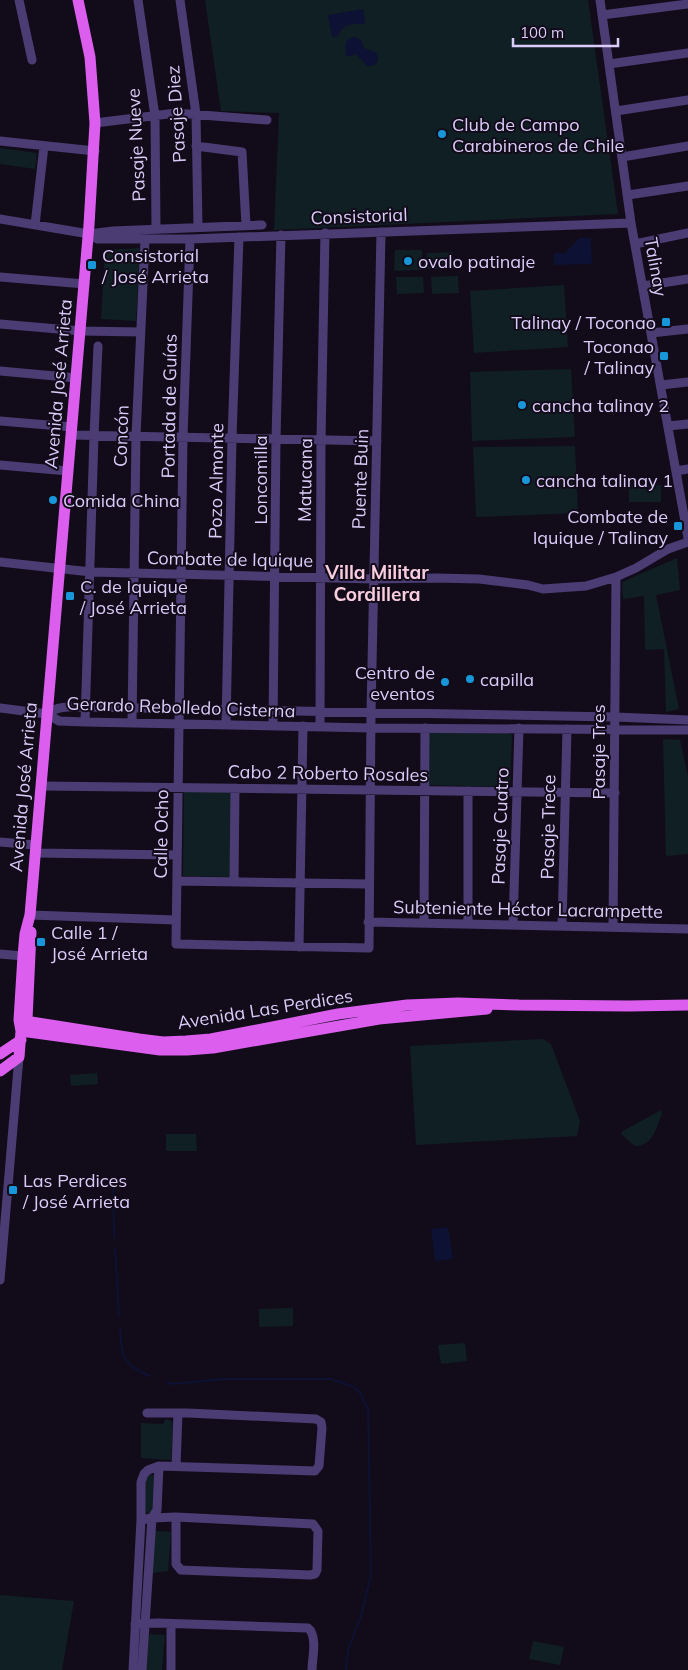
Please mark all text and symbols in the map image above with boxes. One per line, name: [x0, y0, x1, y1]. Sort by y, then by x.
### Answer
scale bar: [513, 15, 618, 47]
text: 100 m: [520, 23, 564, 42]
street label: Pasaje Diez: [161, 65, 191, 163]
street label: Pasaje Nueve: [122, 88, 150, 202]
place label: Club de Campo Carabineros de Chile: [452, 113, 624, 157]
marker: Club de Campo Carabineros de Chile: [436, 128, 448, 140]
street label: Consistorial: [310, 203, 408, 229]
street label: Talinay: [639, 236, 673, 299]
place label: Consistorial / José Arrieta: [101, 244, 209, 288]
place label: ovalo patinaje: [418, 250, 535, 273]
marker: ovalo patinaje: [402, 255, 414, 267]
marker: Consistorial / José Arrieta: [86, 259, 98, 271]
street label: Avenida José Arrieta: [39, 298, 77, 470]
place label: Talinay / Toconao: [511, 311, 656, 334]
marker: Talinay / Toconao: [660, 316, 672, 328]
street label: Portada de Guías: [156, 333, 182, 479]
place label: Toconao / Talinay: [583, 335, 654, 379]
marker: Toconao / Talinay: [658, 350, 670, 362]
place label: cancha talinay 2: [532, 394, 669, 417]
marker: cancha talinay 2: [516, 399, 528, 411]
street label: Concón: [108, 405, 134, 467]
street label: Pozo Almonte: [203, 423, 229, 539]
street label: Puente Buin: [347, 428, 373, 530]
street label: Loncomilla: [249, 435, 272, 525]
street label: Matucana: [293, 438, 317, 522]
place label: cancha talinay 1: [536, 469, 673, 492]
marker: cancha talinay 1: [520, 474, 532, 486]
place label: Comida China: [63, 489, 180, 512]
marker: Comida China: [47, 494, 59, 506]
place label: Combate de Iquique / Talinay: [533, 505, 668, 549]
marker: Combate de Iquique / Talinay: [672, 520, 684, 532]
street label: Combate de Iquique: [147, 546, 313, 572]
district label: Villa Militar Cordillera: [324, 560, 429, 606]
place label: C. de Iquique / José Arrieta: [79, 575, 188, 619]
marker: C. de Iquique / José Arrieta: [64, 590, 76, 602]
place label: Centro de eventos: [355, 661, 435, 705]
place label: capilla: [480, 668, 534, 691]
marker: capilla: [464, 673, 476, 685]
marker: Centro de eventos: [439, 676, 451, 688]
street label: Gerardo Rebolledo Cisterna: [66, 692, 296, 722]
street label: Avenida José Arrieta: [4, 701, 42, 873]
street label: Pasaje Tres: [587, 704, 610, 800]
street label: Cabo 2 Roberto Rosales: [227, 760, 429, 786]
street label: Pasaje Cuatro: [486, 767, 514, 885]
street label: Pasaje Trece: [536, 774, 560, 880]
street label: Calle Ocho: [149, 789, 173, 879]
street label: Subteniente Héctor Lacrampette: [393, 895, 663, 923]
place label: Calle 1 / José Arrieta: [51, 921, 148, 965]
marker: Calle 1 / José Arrieta: [35, 936, 47, 948]
street label: Avenida Las Perdices: [176, 984, 354, 1034]
place label: Las Perdices / José Arrieta: [22, 1169, 130, 1213]
marker: Las Perdices / José Arrieta: [7, 1184, 19, 1196]

